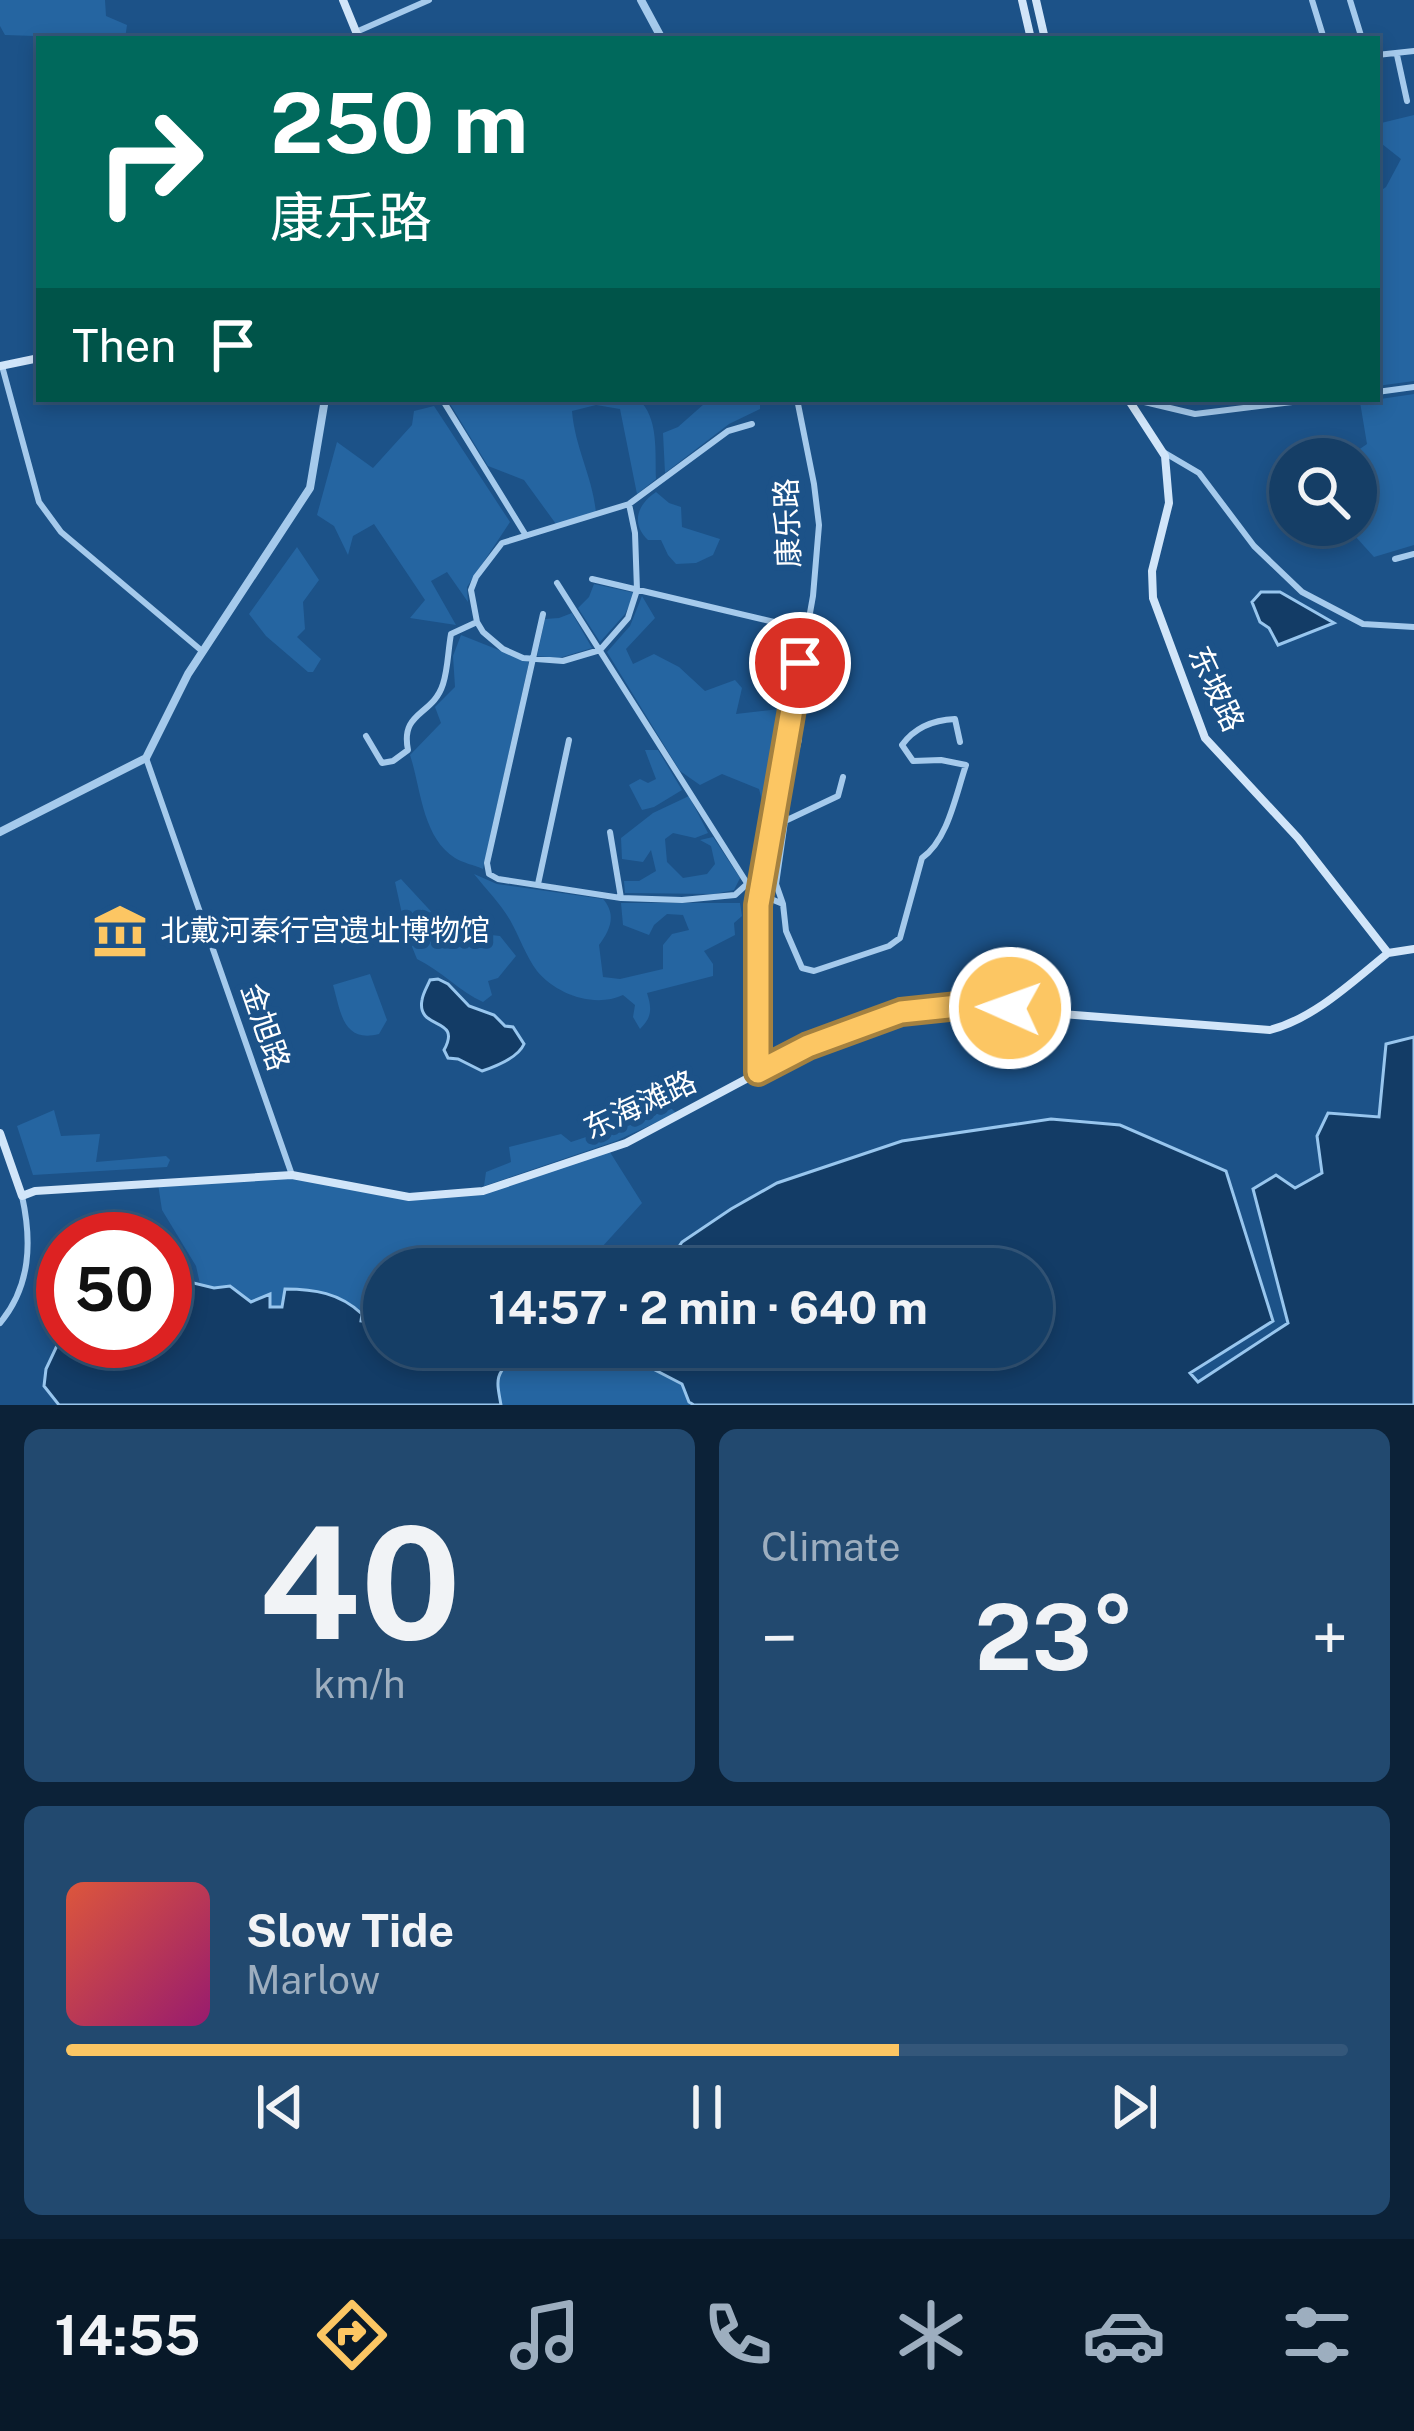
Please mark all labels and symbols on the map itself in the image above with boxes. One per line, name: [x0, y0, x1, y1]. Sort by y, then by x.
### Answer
street label: 康乐路: [767, 477, 807, 569]
pin: [749, 612, 851, 714]
street label: 东坡路: [1182, 640, 1252, 737]
museum icon: 北戴河秦行宫遗址博物馆: [91, 902, 149, 960]
place label: 北戴河秦行宫遗址博物馆: [160, 912, 490, 948]
position arrow: [947, 945, 1073, 1071]
street label: 金旭路: [234, 978, 298, 1075]
street label: 东海滩路: [578, 1062, 702, 1146]
speed limit sign: 50: [36, 1212, 192, 1368]

